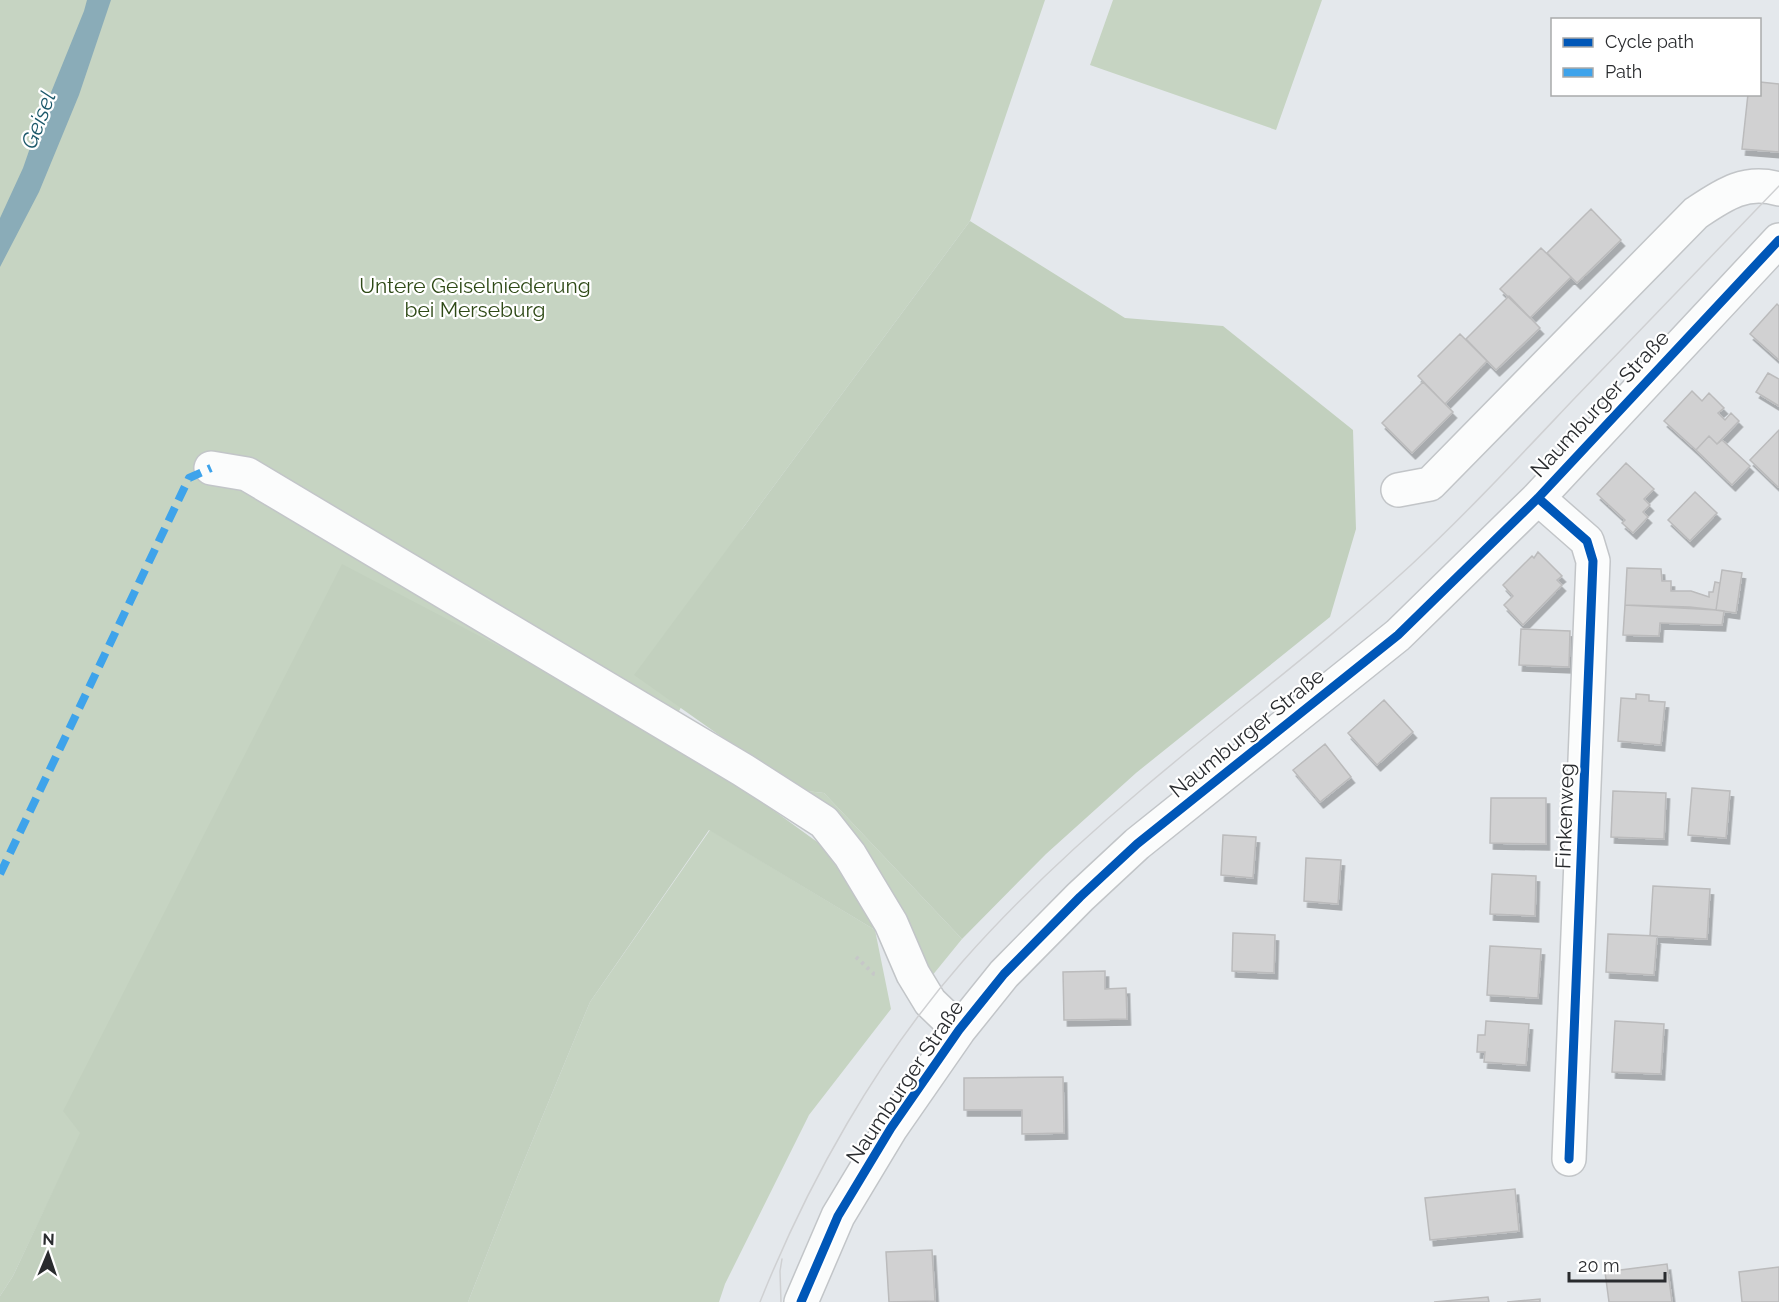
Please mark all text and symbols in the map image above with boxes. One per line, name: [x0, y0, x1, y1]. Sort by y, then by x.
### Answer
legend: [1551, 18, 1761, 96]
text: Cycle path: [1605, 31, 1694, 52]
text: Path: [1605, 61, 1642, 82]
water label: Geisel: [15, 87, 61, 152]
park label: Untere Geiselniederung bei Merseburg: [359, 273, 591, 322]
street label: Naumburger Straße: [1525, 325, 1674, 482]
street label: Naumburger Straße: [1164, 663, 1329, 803]
street label: Finkenweg: [1550, 763, 1579, 869]
street label: Naumburger Straße: [841, 995, 969, 1168]
north arrow: [18, 1224, 78, 1284]
text: N: [42, 1230, 55, 1249]
scale bar: [1569, 1245, 1665, 1283]
text: 20 m: [1578, 1255, 1620, 1276]

